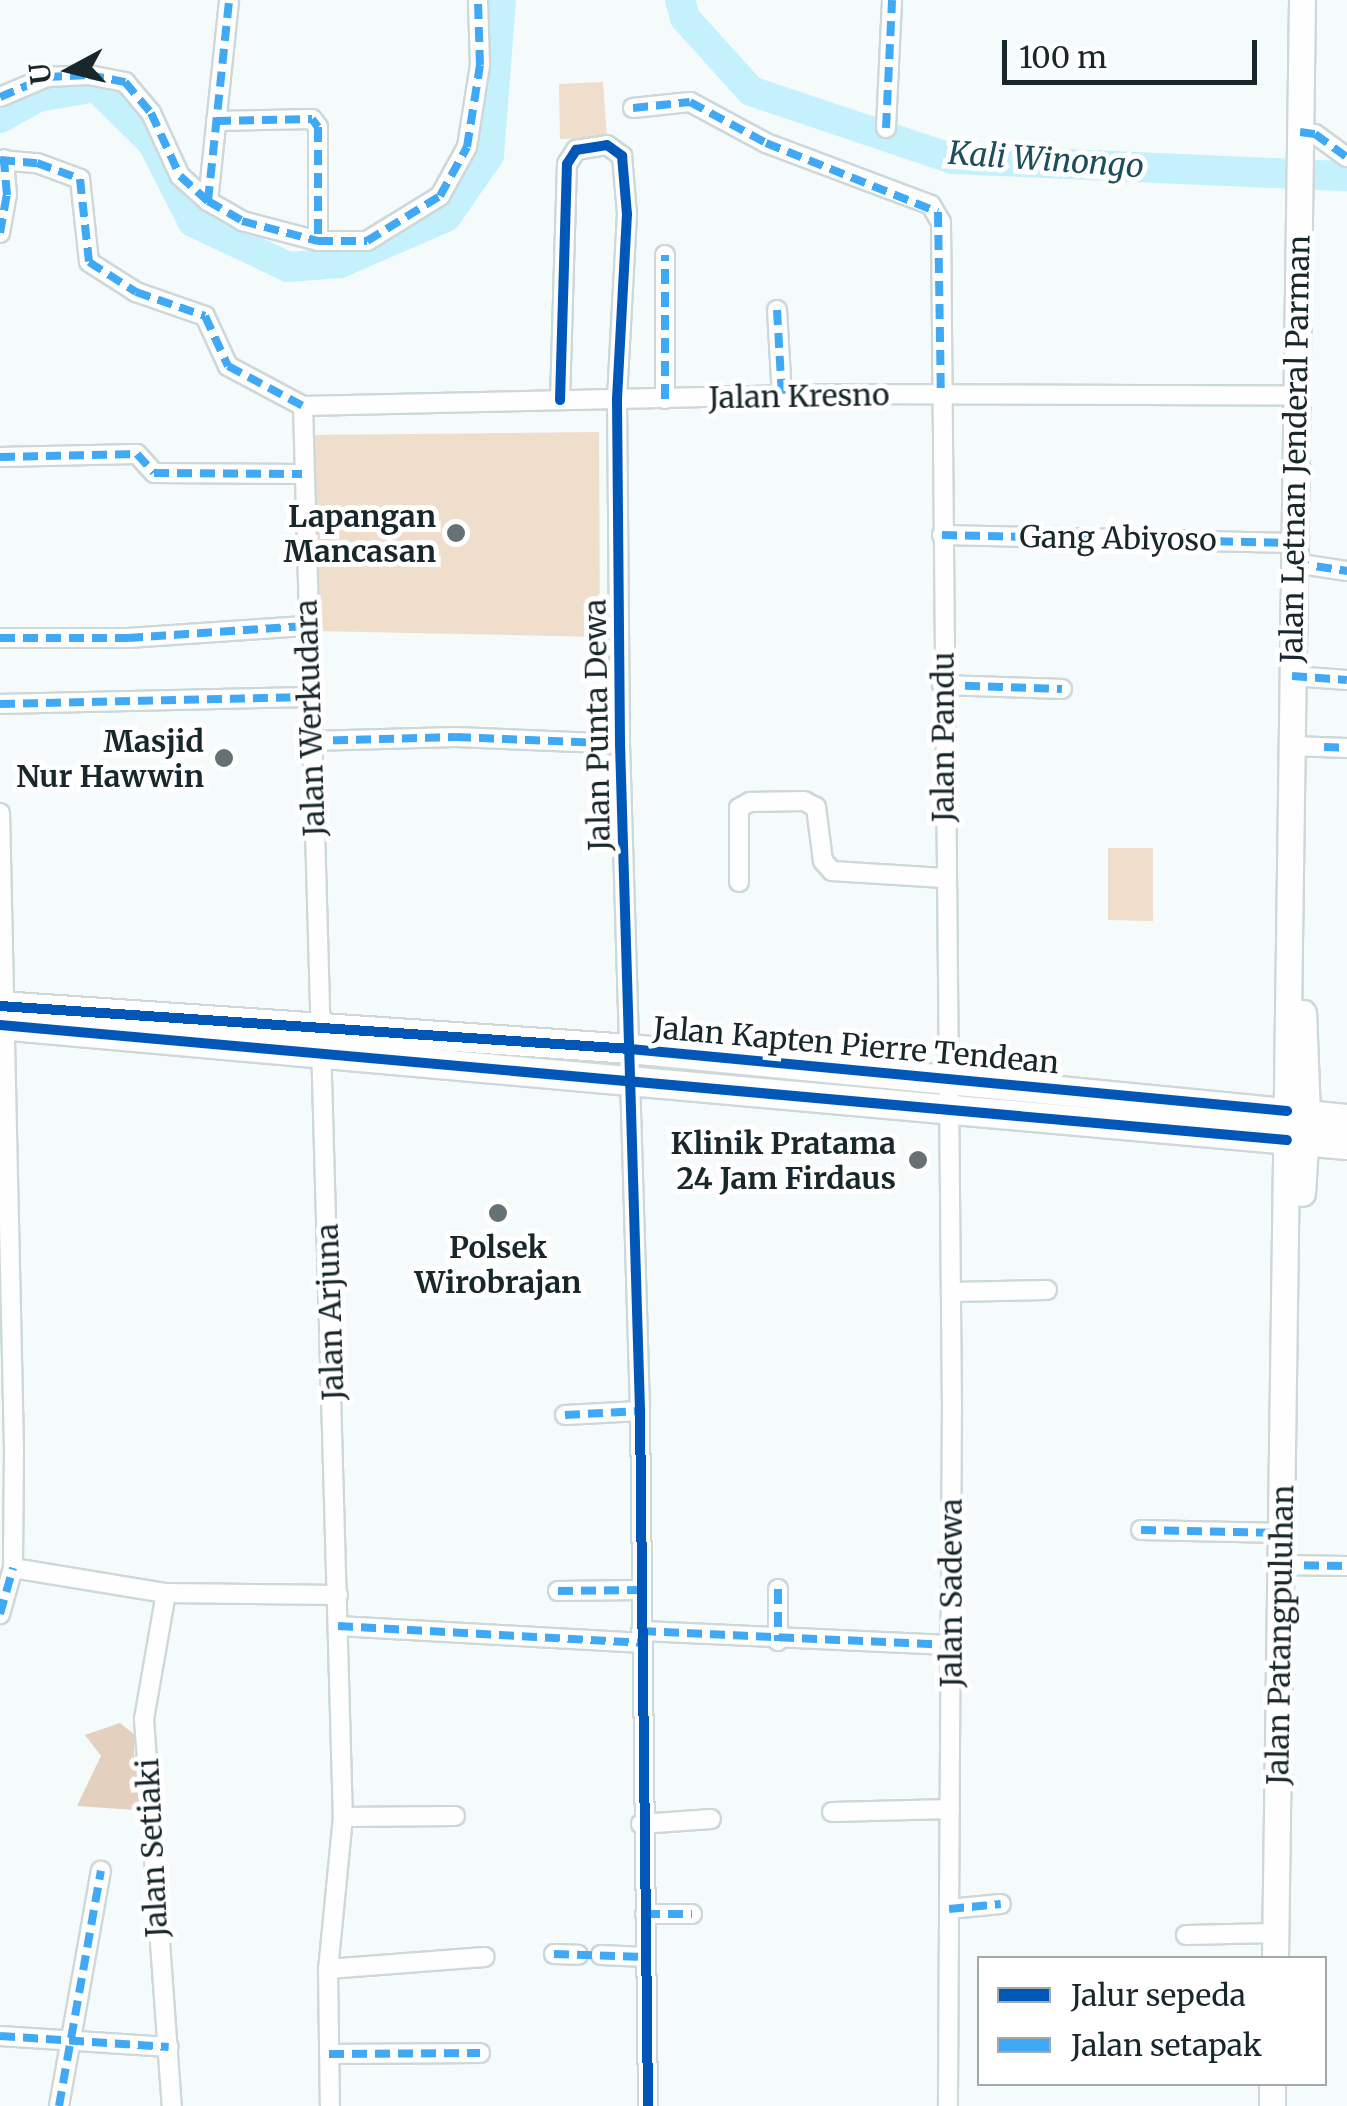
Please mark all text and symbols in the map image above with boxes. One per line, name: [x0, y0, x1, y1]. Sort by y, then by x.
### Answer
north arrow: [20, 20, 120, 120]
scale bar: [1007, 20, 1262, 82]
text: 100 m: [1019, 38, 1107, 76]
text: U: [21, 61, 59, 86]
water label: Kali Winongo: [947, 134, 1145, 186]
street label: Jalan Letnan Jenderal Parman: [1273, 235, 1317, 663]
street label: Jalan Kresno: [708, 376, 890, 416]
place label: Lapangan Mancasan: [284, 498, 436, 568]
street label: Gang Abiyoso: [1019, 518, 1217, 558]
marker: Lapangan Mancasan: [445, 522, 467, 544]
street label: Jalan Werkudara: [288, 599, 332, 837]
street label: Jalan Punta Dewa: [577, 599, 617, 851]
street label: Jalan Pandu: [925, 652, 961, 822]
place label: Masjid Nur Hawwin: [16, 723, 204, 794]
marker: Masjid Nur Hawwin: [213, 747, 235, 769]
street label: Jalan Kapten Pierre Tendean: [652, 1009, 1060, 1081]
place label: Klinik Pratama 24 Jam Firdaus: [671, 1125, 896, 1196]
marker: Klinik Pratama 24 Jam Firdaus: [905, 1147, 931, 1173]
marker: Polsek Wirobrajan: [487, 1202, 509, 1224]
street label: Jalan Arjuna: [309, 1223, 351, 1401]
place label: Polsek Wirobrajan: [415, 1229, 581, 1300]
street label: Jalan Patangpuluhan: [1259, 1485, 1301, 1785]
street label: Jalan Sadewa: [933, 1498, 969, 1688]
street label: Jalan Setiaki: [129, 1757, 175, 1939]
legend: [977, 1956, 1327, 2086]
text: Jalur sepeda: [1071, 1976, 1246, 2014]
text: Jalan setapak: [1071, 2026, 1262, 2064]

